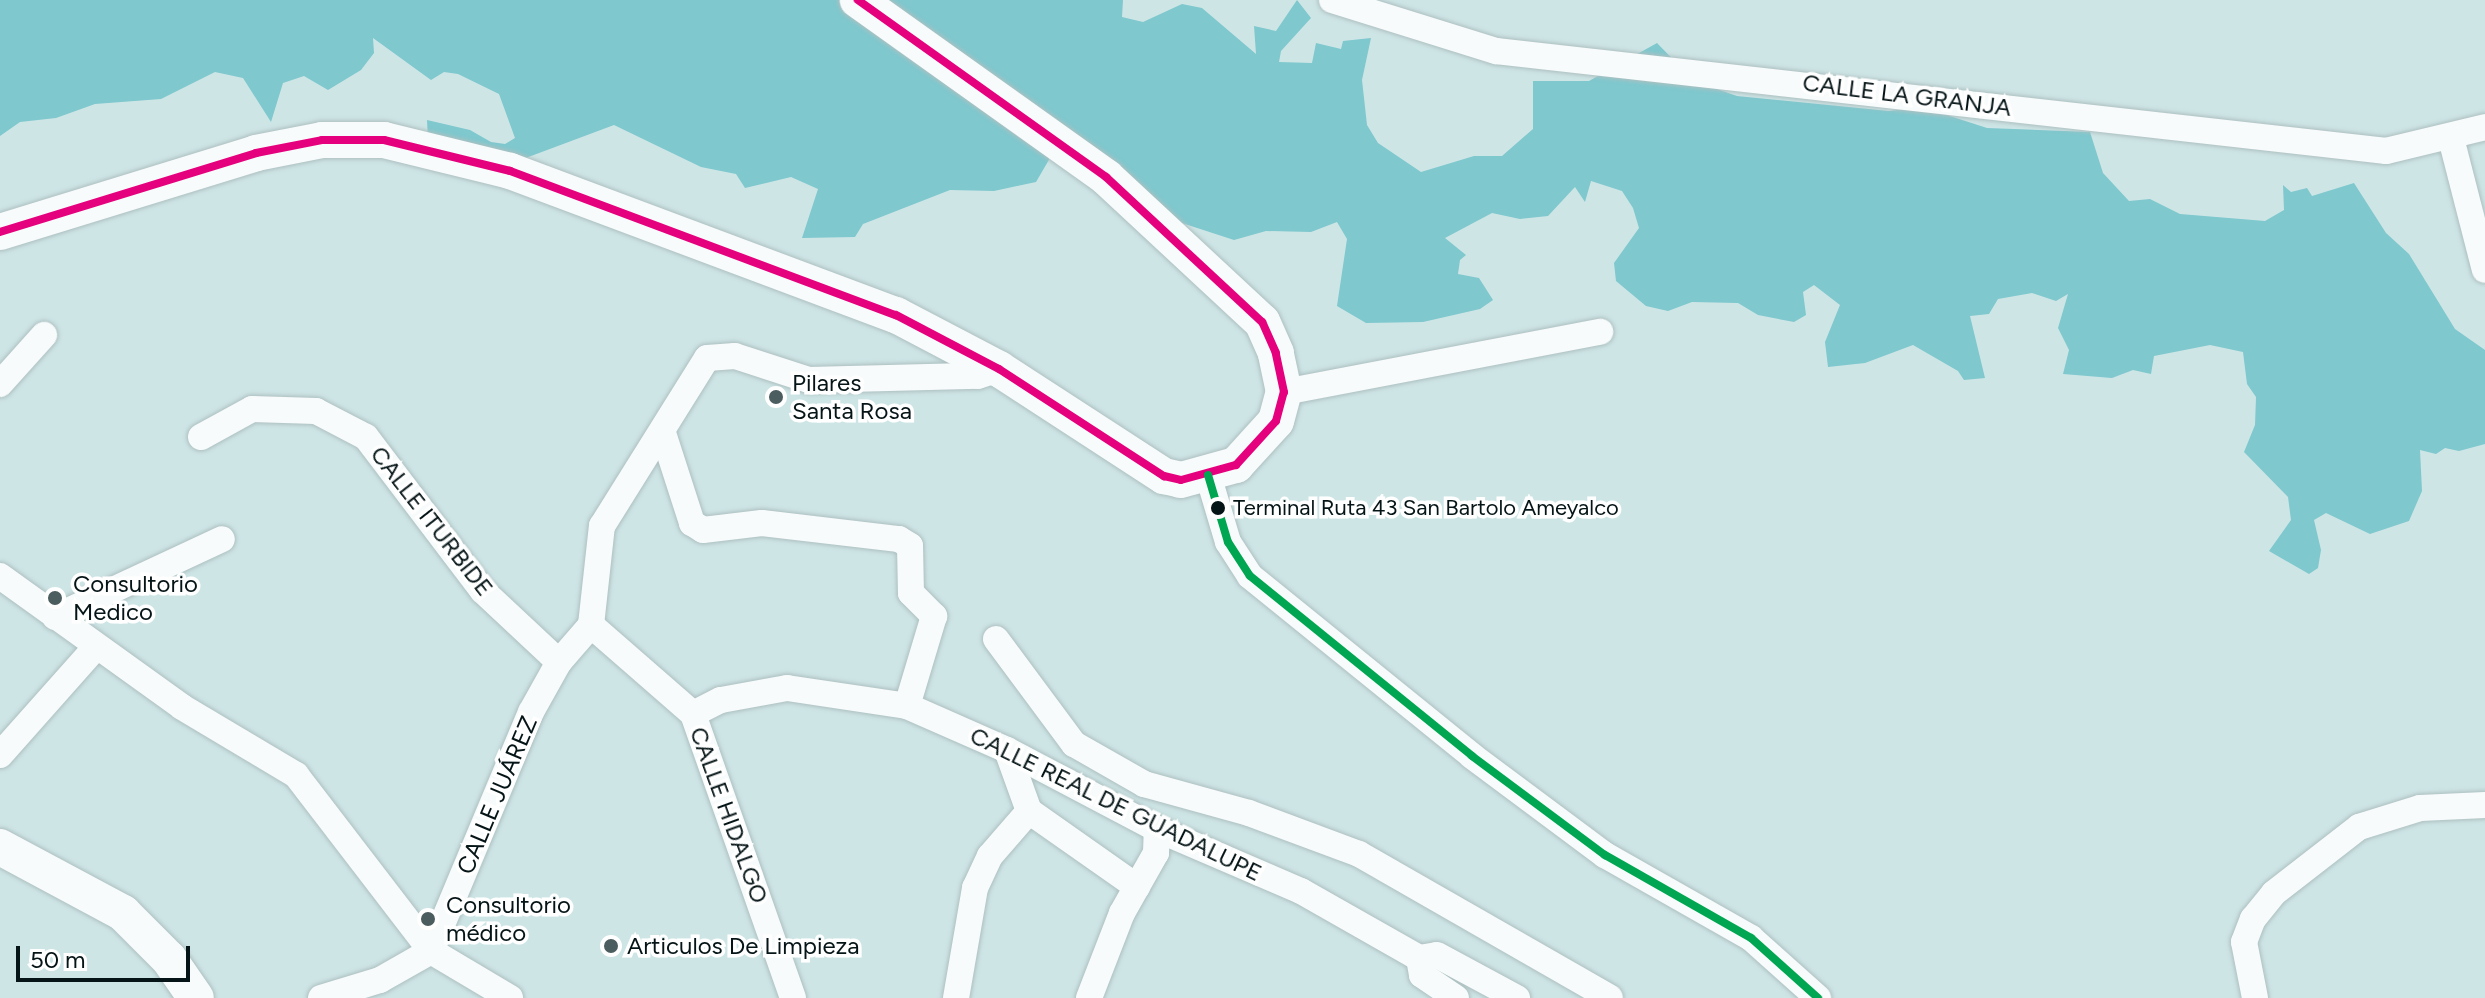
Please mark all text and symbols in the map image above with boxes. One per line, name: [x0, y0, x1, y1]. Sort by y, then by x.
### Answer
street label: CALLE LA GRANJA: [1801, 68, 2013, 122]
place label: Pilares Santa Rosa: [792, 369, 912, 425]
marker: Pilares Santa Rosa: [767, 388, 785, 406]
street label: CALLE ITURBIDE: [365, 440, 499, 602]
place label: Terminal Ruta 43 San Bartolo Ameyalco: [1233, 495, 1619, 521]
marker: Terminal Ruta 43 San Bartolo Ameyalco: [1210, 500, 1226, 516]
place label: Consultorio Medico: [73, 570, 198, 626]
marker: Consultorio Medico: [44, 587, 66, 609]
street label: CALLE JUÁREZ: [451, 712, 543, 878]
street label: CALLE REAL DE GUADALUPE: [965, 721, 1267, 887]
street label: CALLE HIDALGO: [684, 723, 774, 907]
place label: Consultorio médico: [446, 891, 571, 947]
marker: Consultorio médico: [417, 908, 439, 930]
scale bar: [20, 930, 194, 980]
place label: Articulos De Limpieza: [627, 932, 860, 960]
marker: Articulos De Limpieza: [602, 937, 620, 955]
text: 50 m: [30, 945, 86, 974]

